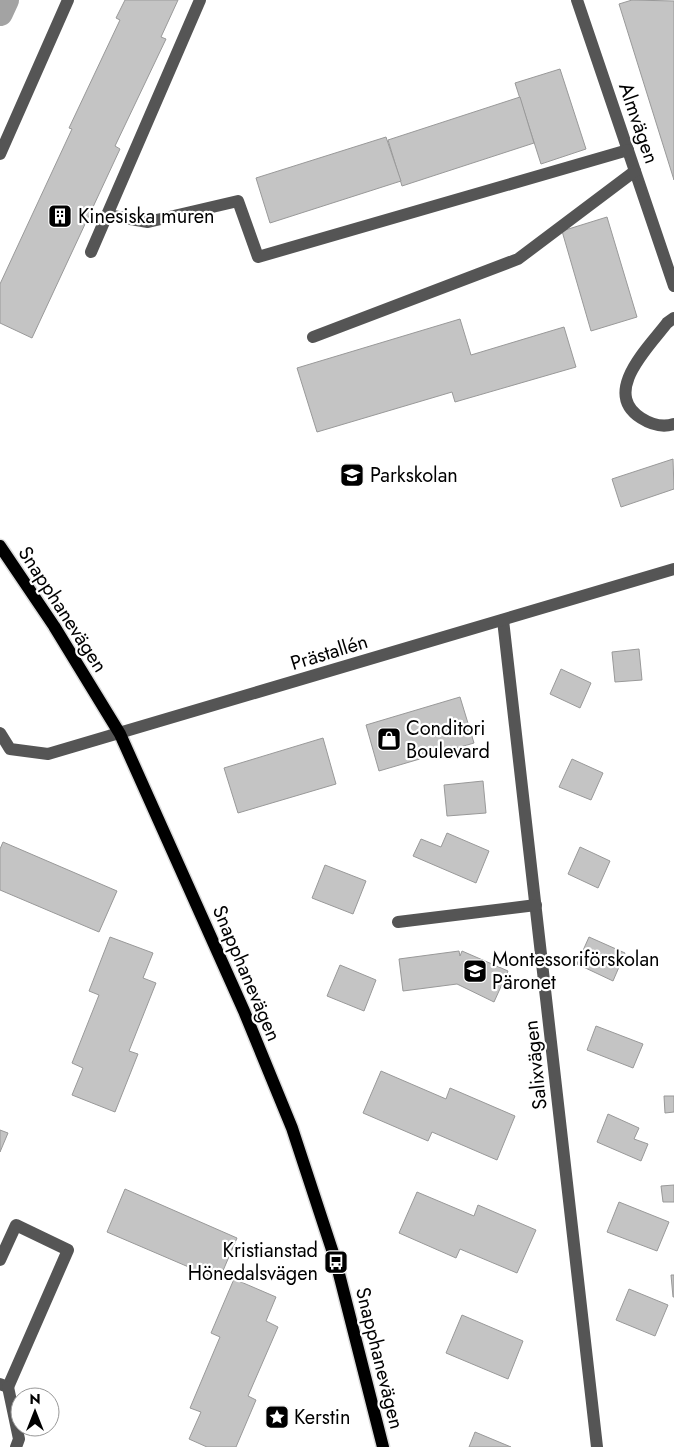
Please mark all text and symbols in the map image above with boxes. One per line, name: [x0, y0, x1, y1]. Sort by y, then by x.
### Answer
street label: Almvägen: [611, 79, 666, 168]
place label: Kinesiska muren: [78, 202, 215, 231]
building icon: Kinesiska muren: [47, 203, 73, 229]
place label: Parkskolan: [370, 461, 458, 490]
school or university icon: Parkskolan: [339, 462, 365, 488]
street label: Snapphanevägen: [11, 540, 114, 678]
street label: Prästallén: [287, 627, 371, 678]
place label: Conditori Boulevard: [406, 714, 490, 766]
shop icon: Conditori Boulevard: [376, 726, 402, 752]
street label: Snapphanevägen: [205, 901, 288, 1046]
place label: Montessoriförskolan Päronet: [492, 945, 660, 997]
school or university icon: Montessoriförskolan Päronet: [462, 958, 488, 984]
street label: Salixvägen: [516, 1019, 555, 1111]
place label: Kristianstad Hönedalsvägen: [188, 1236, 318, 1288]
bus stop icon: Kristianstad Hönedalsvägen: [323, 1249, 349, 1275]
street label: Snapphanevägen: [348, 1284, 411, 1432]
north arrow: [10, 1387, 60, 1437]
text: N: [29, 1389, 41, 1409]
place label: Kerstin: [294, 1403, 350, 1432]
place icon: Kerstin: [264, 1404, 290, 1430]

